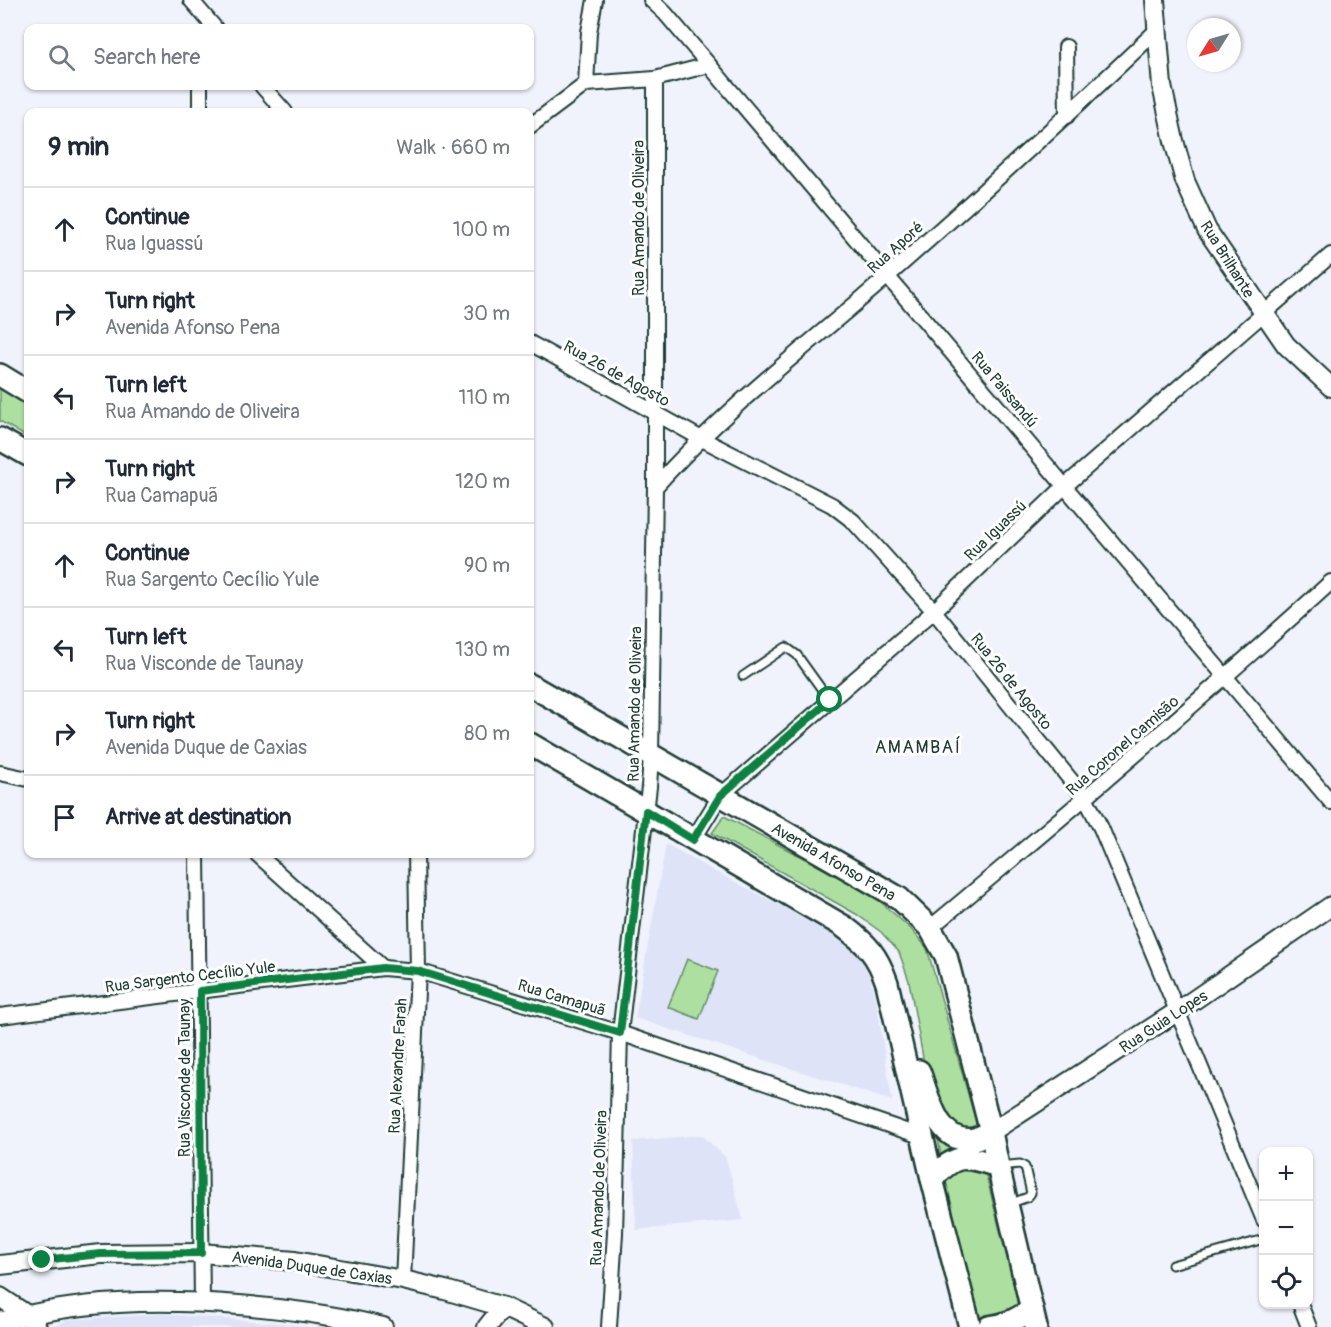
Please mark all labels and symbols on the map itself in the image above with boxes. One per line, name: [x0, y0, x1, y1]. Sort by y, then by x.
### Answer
north arrow: [1187, 18, 1241, 72]
street label: Rua Amando de Oliveira: [629, 140, 649, 296]
street label: Rua Aporé: [863, 217, 928, 278]
street label: Rua Brilhante: [1196, 217, 1259, 302]
street label: Rua 26 de Agosto: [560, 336, 674, 412]
street label: Rua Paissandú: [967, 348, 1042, 432]
street label: Rua Iguassú: [960, 496, 1031, 565]
street label: Rua Amando de Oliveira: [624, 626, 646, 782]
street label: Rua 26 de Agosto: [966, 629, 1057, 734]
route start: [816, 686, 842, 712]
street label: Rua Coronel Camisão: [1062, 691, 1184, 800]
district label: AMAMBAÍ: [875, 736, 961, 759]
street label: Avenida Afonso Pena: [768, 818, 899, 906]
street label: Rua Sargento Cecílio Yule: [104, 957, 276, 997]
street label: Rua Camapuã: [515, 975, 608, 1021]
street label: Rua Guia Lopes: [1116, 986, 1211, 1058]
street label: Rua Alexandre Farah: [384, 998, 412, 1134]
street label: Rua Visconde de Taunay: [175, 999, 195, 1157]
street label: Rua Amando de Oliveira: [586, 1110, 612, 1266]
route end: [28, 1246, 54, 1272]
street label: Avenida Duque de Caxias: [230, 1247, 393, 1289]

